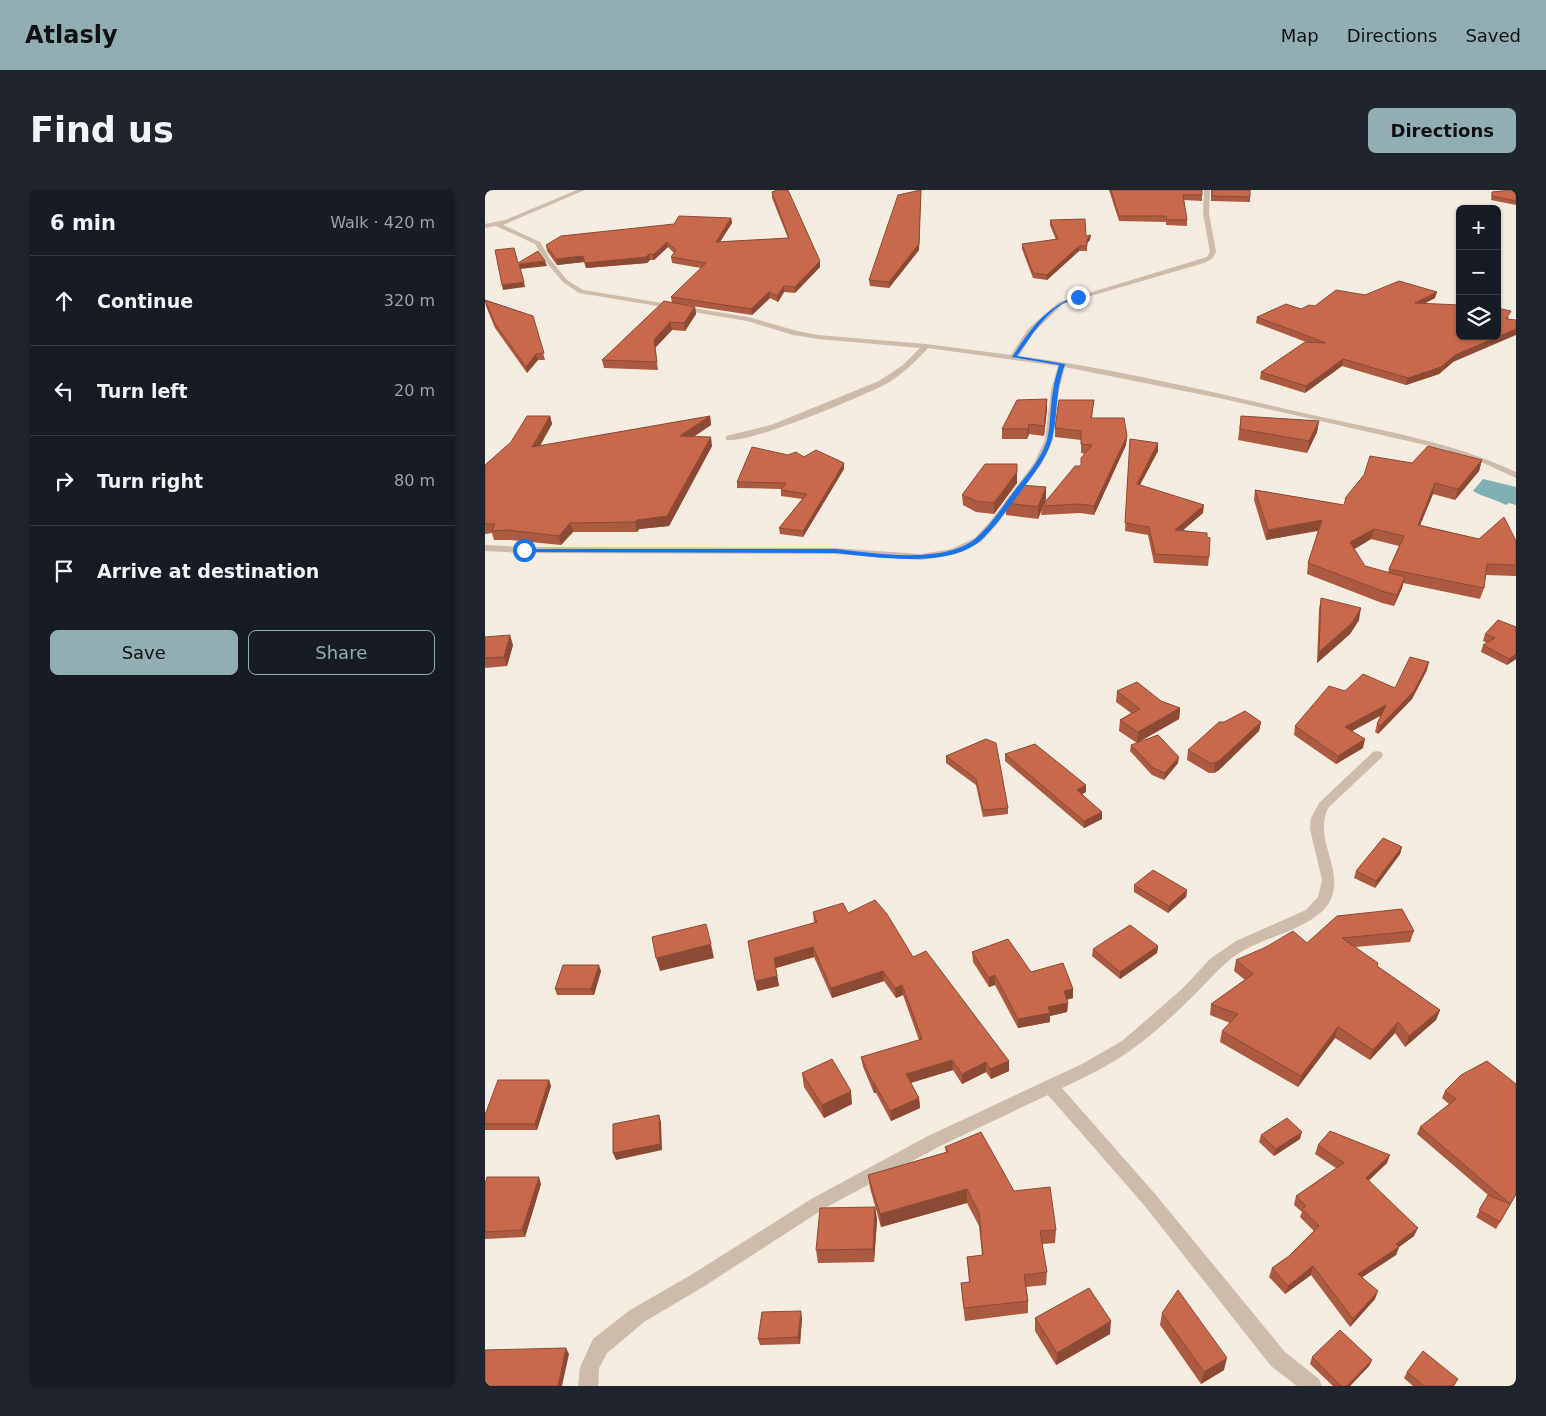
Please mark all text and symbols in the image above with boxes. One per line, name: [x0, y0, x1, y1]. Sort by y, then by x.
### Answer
text: Atlasly: [25, 21, 118, 49]
text: Map: [1281, 25, 1319, 46]
text: Directions: [1347, 25, 1437, 46]
text: Saved: [1465, 25, 1521, 46]
button: Directions: [1368, 108, 1516, 153]
text: Find us: [30, 110, 174, 150]
map controls: [1456, 205, 1501, 340]
button: +: [1456, 205, 1501, 250]
text: 6 min: [50, 211, 116, 235]
text: Walk · 420 m: [330, 213, 435, 232]
button: −: [1456, 250, 1501, 295]
route end: [1067, 286, 1090, 309]
icon: ahead: [50, 287, 78, 315]
text: Continue: [97, 290, 193, 312]
text: 320 m: [384, 291, 435, 310]
button: layers: [1456, 295, 1501, 340]
icon: left: [50, 377, 78, 405]
text: Turn left: [97, 380, 188, 402]
text: 20 m: [394, 381, 435, 400]
icon: right: [50, 467, 78, 495]
text: Turn right: [97, 470, 203, 492]
text: 80 m: [394, 471, 435, 490]
route start: [513, 539, 536, 562]
icon: arrive: [50, 557, 78, 585]
text: Arrive at destination: [97, 560, 319, 582]
button: Save: [50, 630, 238, 675]
button: Share: [248, 630, 435, 675]

